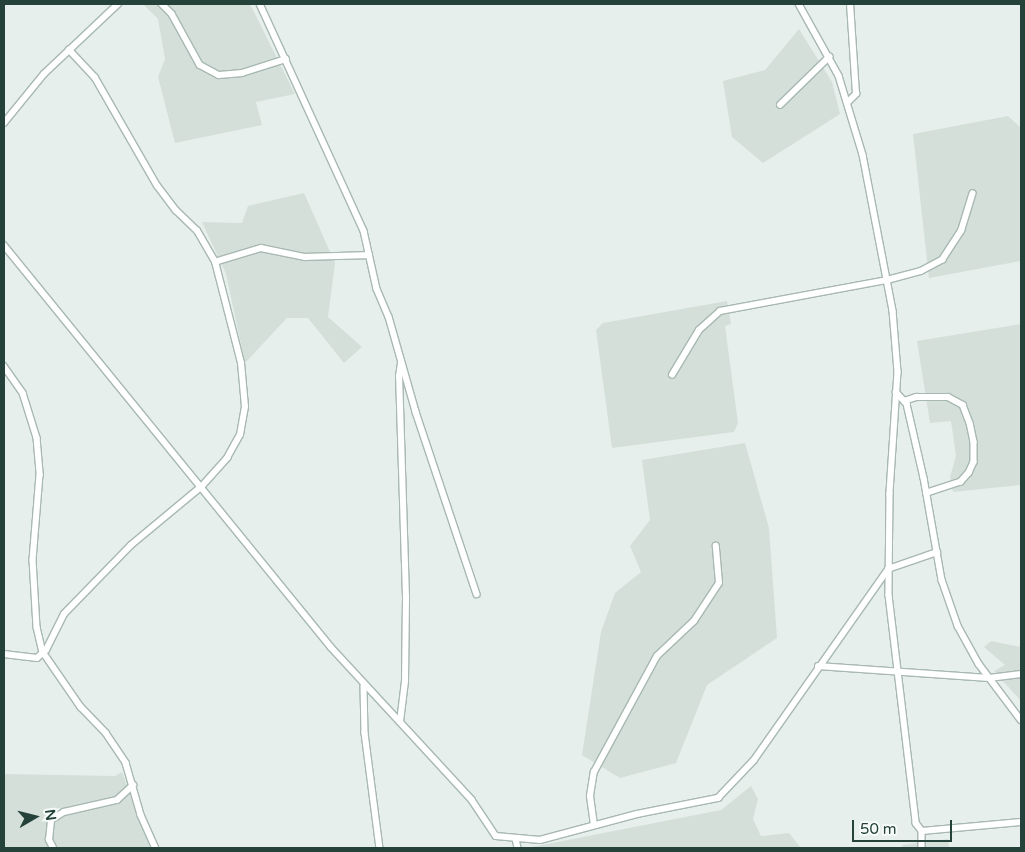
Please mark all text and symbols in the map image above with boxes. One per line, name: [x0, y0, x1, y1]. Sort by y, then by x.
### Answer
north arrow: [10, 792, 60, 842]
text: N: [41, 808, 60, 822]
scale bar: [855, 810, 955, 842]
text: 50 m: [860, 820, 897, 838]

